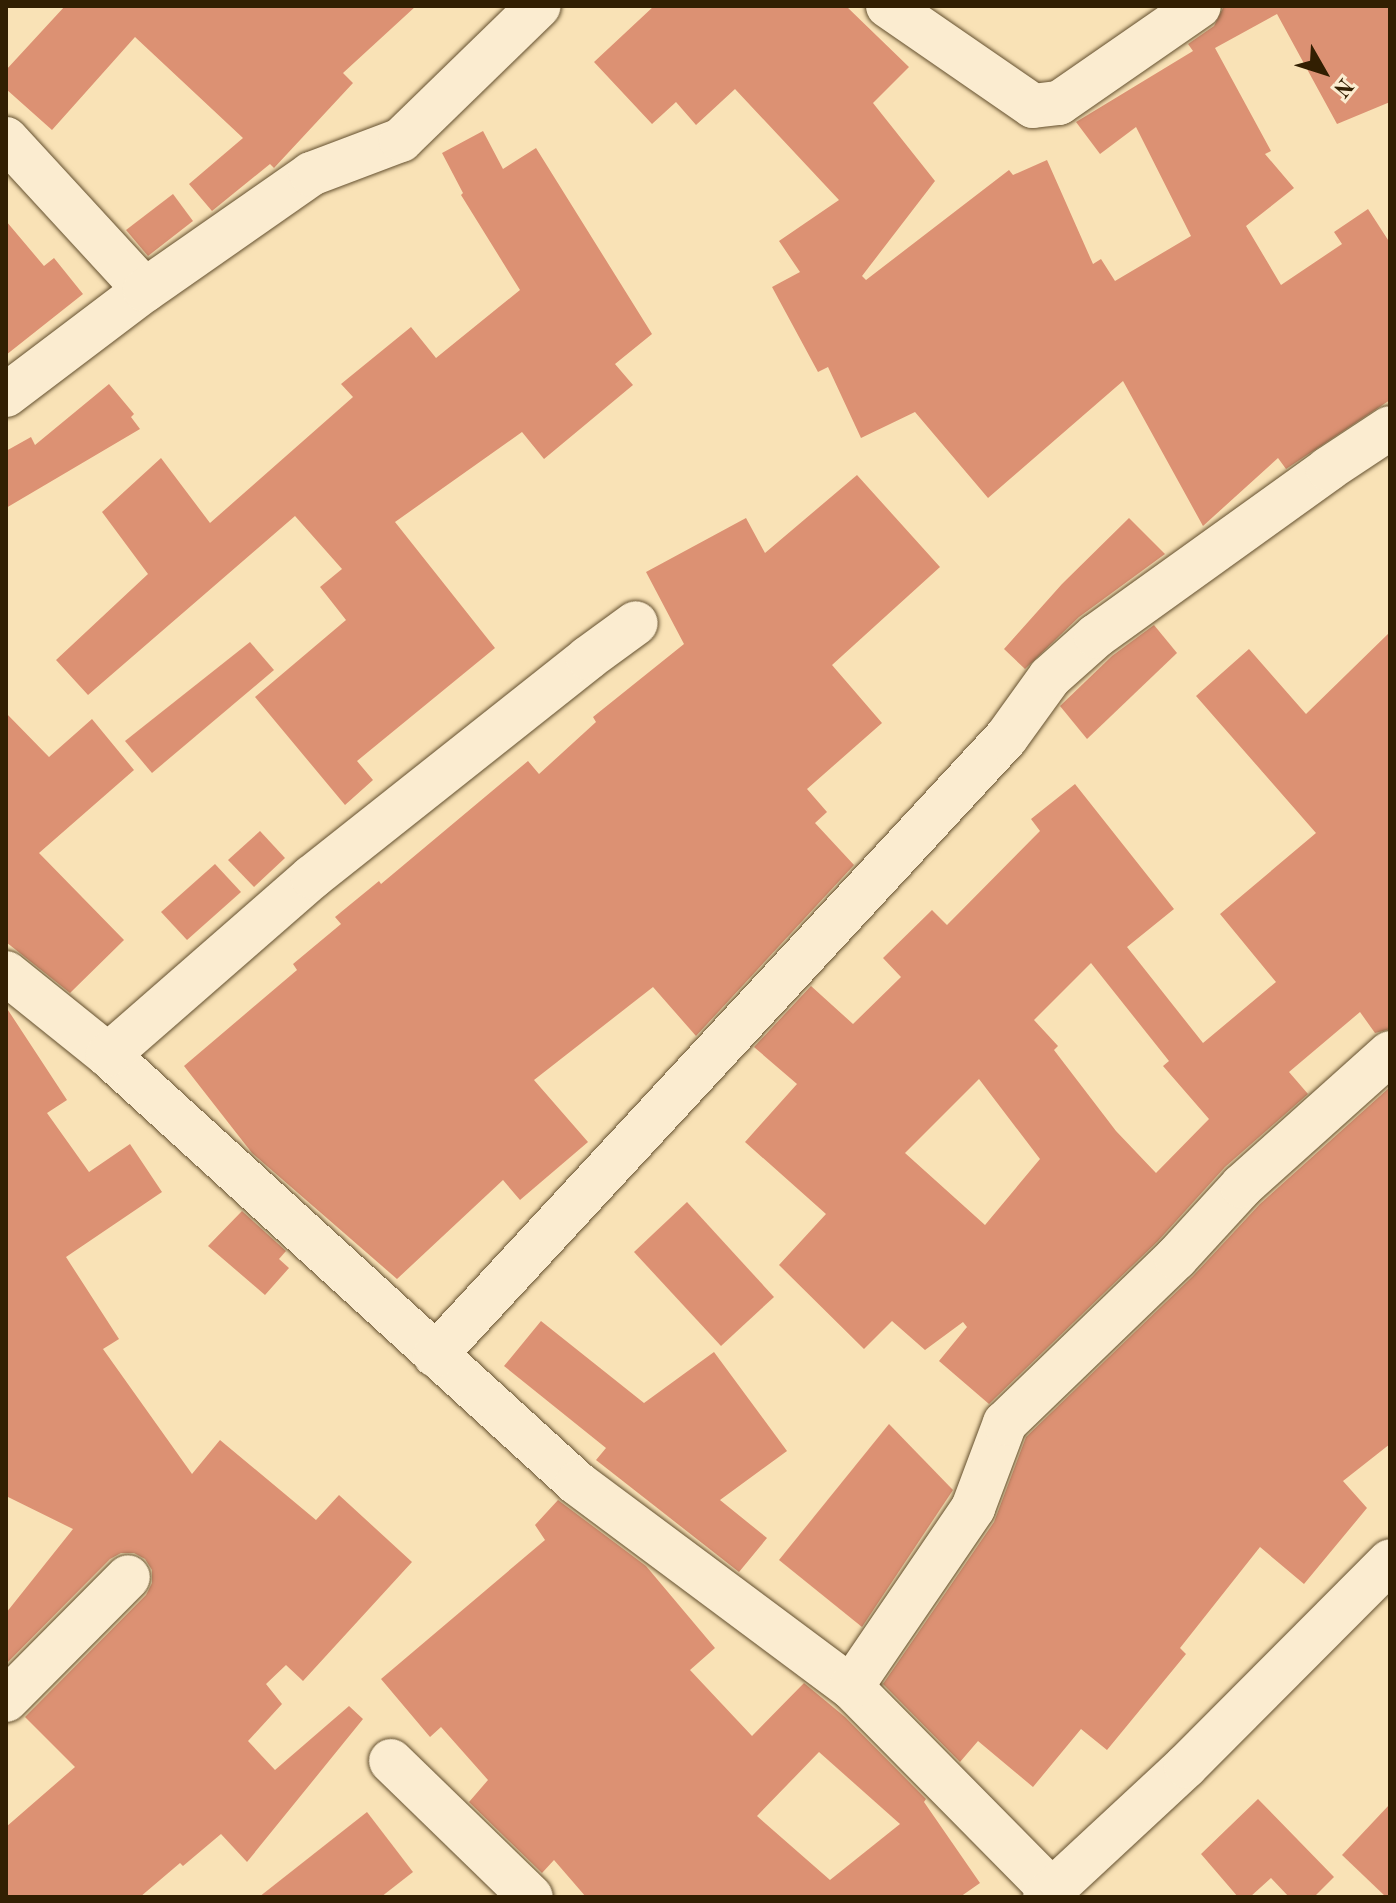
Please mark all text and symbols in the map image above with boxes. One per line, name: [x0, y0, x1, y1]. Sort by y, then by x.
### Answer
north arrow: [1284, 32, 1364, 112]
text: N: [1329, 74, 1356, 101]

